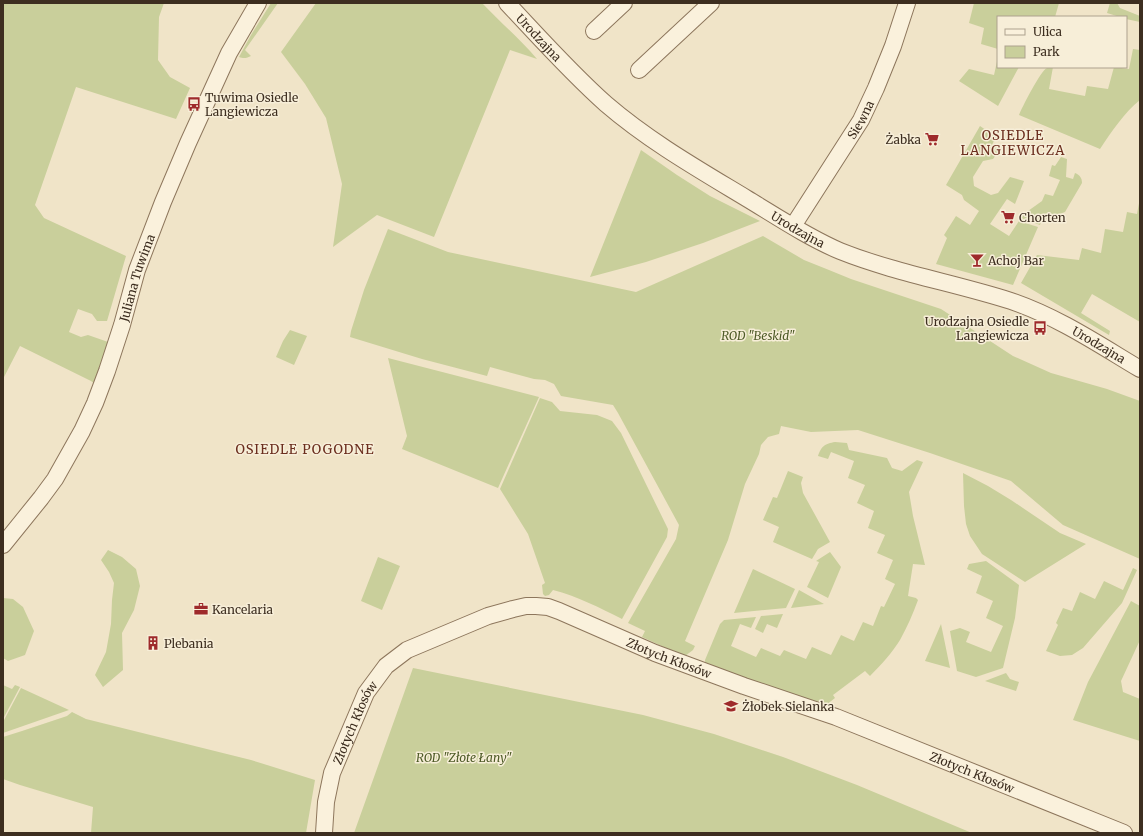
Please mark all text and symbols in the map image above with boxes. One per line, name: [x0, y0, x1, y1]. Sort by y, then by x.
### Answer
street label: Urodzajna: [513, 10, 565, 64]
legend: [997, 16, 1127, 68]
text: Ulica: [1033, 24, 1062, 39]
text: Park: [1033, 44, 1060, 59]
place label: Tuwima Osiedle Langiewicza: [205, 90, 298, 119]
bus stop icon: Tuwima Osiedle Langiewicza: [186, 96, 202, 112]
street label: Siewna: [843, 97, 877, 142]
district label: OSIEDLE LANGIEWICZA: [961, 127, 1065, 159]
supermarket icon: Żabka: [924, 131, 940, 147]
place label: Żabka: [886, 132, 922, 147]
street label: Urodzajna: [768, 208, 828, 251]
supermarket icon: Chorten: [1000, 209, 1016, 225]
place label: Chorten: [1019, 210, 1066, 225]
street label: Juliana Tuwima: [116, 231, 158, 324]
bar icon: Achoj Bar: [969, 252, 985, 268]
place label: Achoj Bar: [987, 253, 1045, 268]
place label: Urodzajna Osiedle Langiewicza: [925, 314, 1030, 343]
bus stop icon: Urodzajna Osiedle Langiewicza: [1032, 320, 1048, 336]
street label: Urodzajna: [1070, 323, 1129, 366]
park label: ROD "Beskid": [721, 328, 795, 343]
district label: OSIEDLE POGODNE: [235, 441, 375, 458]
office icon: Kancelaria: [193, 601, 209, 617]
place label: Kancelaria: [212, 602, 274, 617]
street label: Złotych Kłosów: [624, 634, 714, 681]
building icon: Plebania: [145, 635, 161, 651]
place label: Plebania: [164, 636, 214, 651]
street label: Złotych Kłosów: [329, 677, 380, 766]
school or university icon: Żłobek Sielanka: [723, 698, 739, 714]
place label: Żłobek Sielanka: [742, 699, 835, 714]
street label: Złotych Kłosów: [928, 748, 1017, 796]
park label: ROD "Złote Łany": [416, 750, 512, 765]

